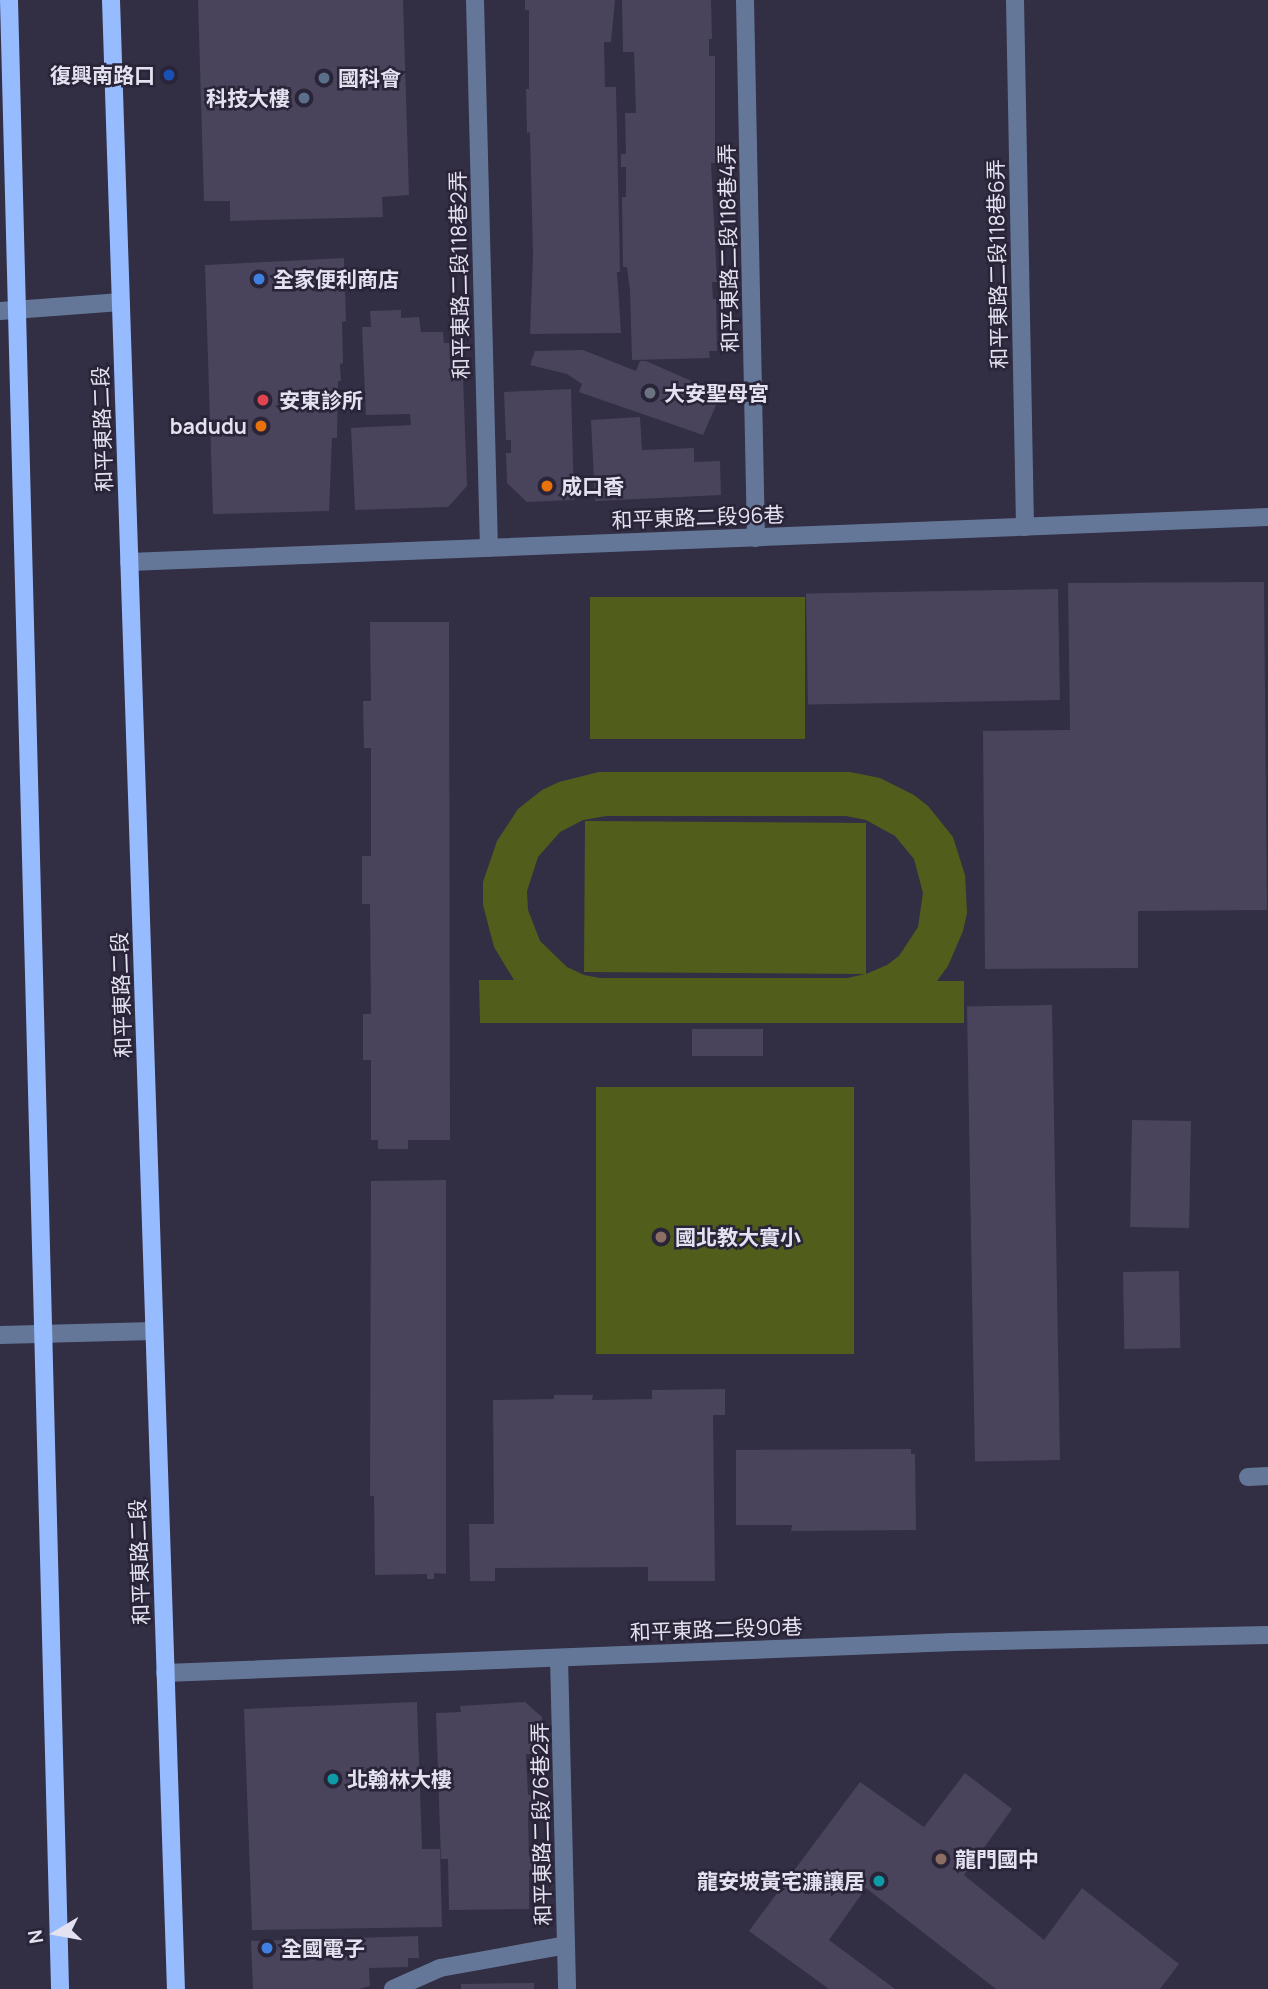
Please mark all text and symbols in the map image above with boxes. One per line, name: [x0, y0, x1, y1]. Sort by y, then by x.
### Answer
place label: 復興南路口: [50, 62, 155, 88]
place label: 國科會: [338, 65, 401, 91]
marker: 復興南路口: [161, 67, 177, 83]
marker: 國科會: [316, 70, 332, 86]
place label: 科技大樓: [206, 85, 290, 111]
marker: 科技大樓: [296, 90, 312, 106]
street label: 和平東路二段118巷4弄: [714, 143, 742, 353]
street label: 和平東路二段118巷6弄: [983, 159, 1011, 369]
street label: 和平東路二段118巷2弄: [445, 171, 473, 379]
place label: 全家便利商店: [273, 266, 399, 292]
marker: 全家便利商店: [251, 271, 267, 287]
street label: 和平東路二段: [87, 366, 117, 492]
place label: 大安聖母宮: [664, 380, 769, 406]
marker: 大安聖母宮: [642, 385, 658, 401]
place label: 安東診所: [279, 387, 363, 413]
marker: 安東診所: [253, 390, 273, 410]
place label: badudu: [170, 413, 247, 439]
marker: badudu: [253, 418, 269, 434]
place label: 成口香: [561, 473, 624, 499]
marker: 成口香: [539, 478, 555, 494]
street label: 和平東路二段96巷: [611, 501, 785, 533]
street label: 和平東路二段: [106, 932, 136, 1058]
place label: 國北教大實小: [675, 1224, 801, 1250]
marker: 國北教大實小: [653, 1229, 669, 1245]
street label: 和平東路二段: [124, 1499, 154, 1625]
street label: 和平東路二段90巷: [629, 1613, 803, 1645]
street label: 和平東路二段76巷2弄: [527, 1722, 555, 1926]
place label: 北翰林大樓: [347, 1766, 452, 1792]
marker: 北翰林大樓: [325, 1771, 341, 1787]
place label: 龍門國中: [955, 1846, 1039, 1872]
marker: 龍門國中: [933, 1851, 949, 1867]
place label: 龍安坡黃宅濂讓居: [697, 1868, 865, 1894]
marker: 龍安坡黃宅濂讓居: [871, 1873, 887, 1889]
north arrow: [21, 1898, 91, 1968]
text: N: [21, 1928, 49, 1946]
place label: 全國電子: [281, 1935, 365, 1961]
marker: 全國電子: [259, 1940, 275, 1956]

